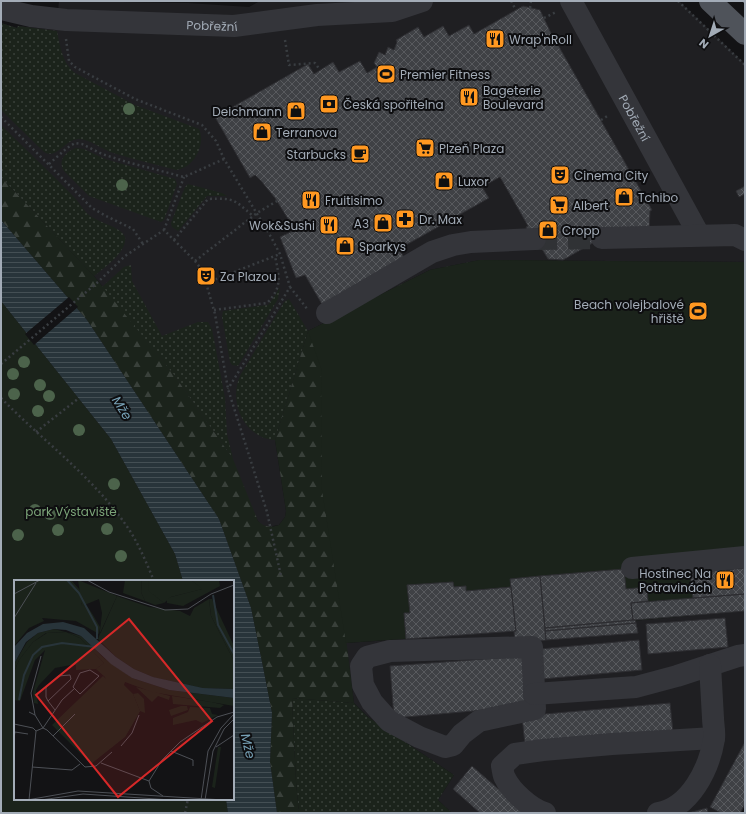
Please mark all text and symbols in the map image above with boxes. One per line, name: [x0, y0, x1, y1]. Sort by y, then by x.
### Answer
street label: Pobřežní: [186, 16, 238, 35]
north arrow: [690, 16, 730, 56]
restaurant icon: Wrap'nRoll: [484, 28, 506, 50]
place label: Wrap'nRoll: [509, 31, 572, 48]
text: N: [695, 35, 712, 53]
sports icon: Premier Fitness: [375, 63, 397, 85]
place label: Premier Fitness: [400, 66, 490, 83]
place label: Bageterie Boulevard: [483, 82, 544, 113]
restaurant icon: Bageterie Boulevard: [458, 86, 480, 108]
street label: Pobřežní: [615, 91, 654, 144]
bank icon: Česká spořitelna: [318, 93, 340, 115]
place label: Česká spořitelna: [343, 96, 444, 113]
shop icon: Deichmann: [285, 100, 307, 122]
place label: Deichmann: [212, 103, 282, 120]
shop icon: Terranova: [251, 121, 273, 143]
place label: Terranova: [276, 124, 337, 141]
supermarket icon: Plzeň Plaza: [414, 137, 436, 159]
place label: Plzeň Plaza: [439, 140, 504, 157]
cafe icon: Starbucks: [349, 143, 371, 165]
place label: Starbucks: [286, 146, 346, 163]
theatre icon: Cinema City: [549, 164, 571, 186]
place label: Cinema City: [574, 167, 649, 184]
shop icon: Luxor: [433, 170, 455, 192]
place label: Luxor: [458, 173, 489, 190]
shop icon: Tchibo: [613, 186, 635, 208]
restaurant icon: Fruitisimo: [300, 189, 322, 211]
place label: Tchibo: [638, 189, 679, 206]
place label: Fruitisimo: [325, 192, 383, 209]
supermarket icon: Albert: [548, 194, 570, 216]
place label: Albert: [573, 197, 608, 214]
pharmacy icon: Dr. Max: [394, 208, 416, 230]
place label: Dr. Max: [419, 211, 462, 228]
shop icon: A3: [372, 212, 394, 234]
restaurant icon: Wok&Sushi: [318, 214, 340, 236]
place label: A3: [354, 215, 369, 232]
place label: Wok&Sushi: [249, 217, 315, 234]
shop icon: Cropp: [537, 219, 559, 241]
place label: Cropp: [562, 222, 600, 239]
shop icon: Sparkys: [334, 235, 356, 257]
place label: Sparkys: [359, 238, 406, 255]
theatre icon: Za Plazou: [195, 265, 217, 287]
place label: Za Plazou: [220, 268, 277, 285]
place label: Beach volejbalové hřiště: [574, 296, 684, 327]
sports icon: Beach volejbalové hřiště: [687, 300, 709, 322]
water label: Mže: [107, 392, 137, 424]
park label: park Výstaviště: [25, 503, 117, 520]
place label: Hostinec Na Potravinách: [639, 565, 711, 596]
restaurant icon: Hostinec Na Potravinách: [714, 569, 736, 591]
inset map: [14, 580, 234, 800]
water label: Mže: [236, 732, 260, 760]

